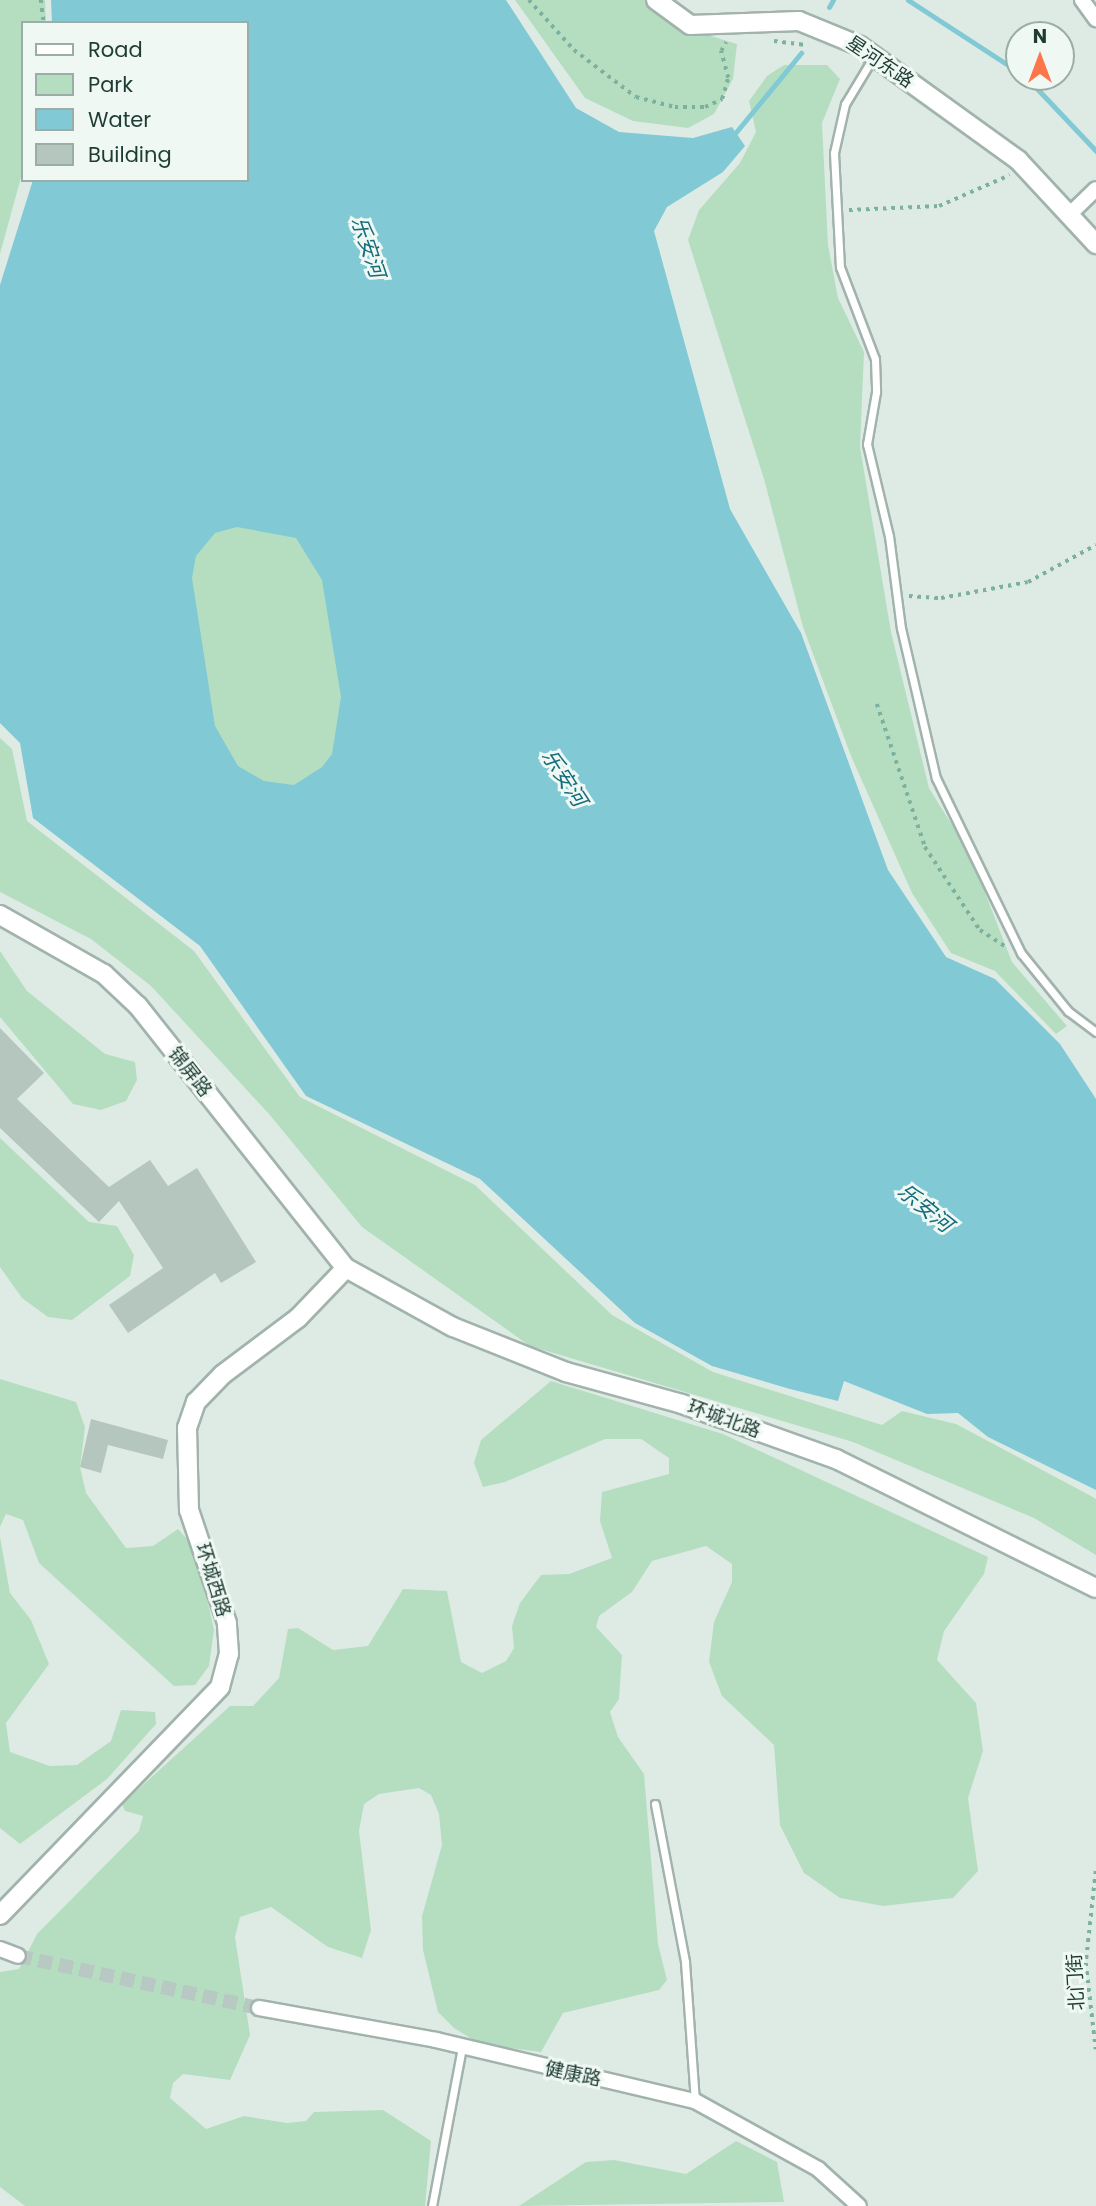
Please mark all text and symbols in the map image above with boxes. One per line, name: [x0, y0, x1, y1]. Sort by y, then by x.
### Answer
legend: [21, 21, 248, 182]
north arrow: [1005, 21, 1075, 91]
text: N: [1033, 23, 1047, 50]
street label: 星河东路: [842, 31, 918, 93]
text: Road: [88, 35, 143, 64]
text: Park: [88, 70, 133, 99]
text: Water: [88, 105, 151, 134]
text: Building: [88, 140, 172, 169]
water label: 乐安河: [346, 213, 390, 281]
water label: 乐安河: [536, 745, 592, 811]
street label: 锦屏路: [163, 1043, 217, 1101]
water label: 乐安河: [893, 1178, 957, 1238]
street label: 环城北路: [684, 1395, 764, 1443]
street label: 环城西路: [191, 1540, 235, 1620]
street label: 北门街: [1063, 1953, 1089, 2011]
street label: 健康路: [543, 2057, 603, 2091]

